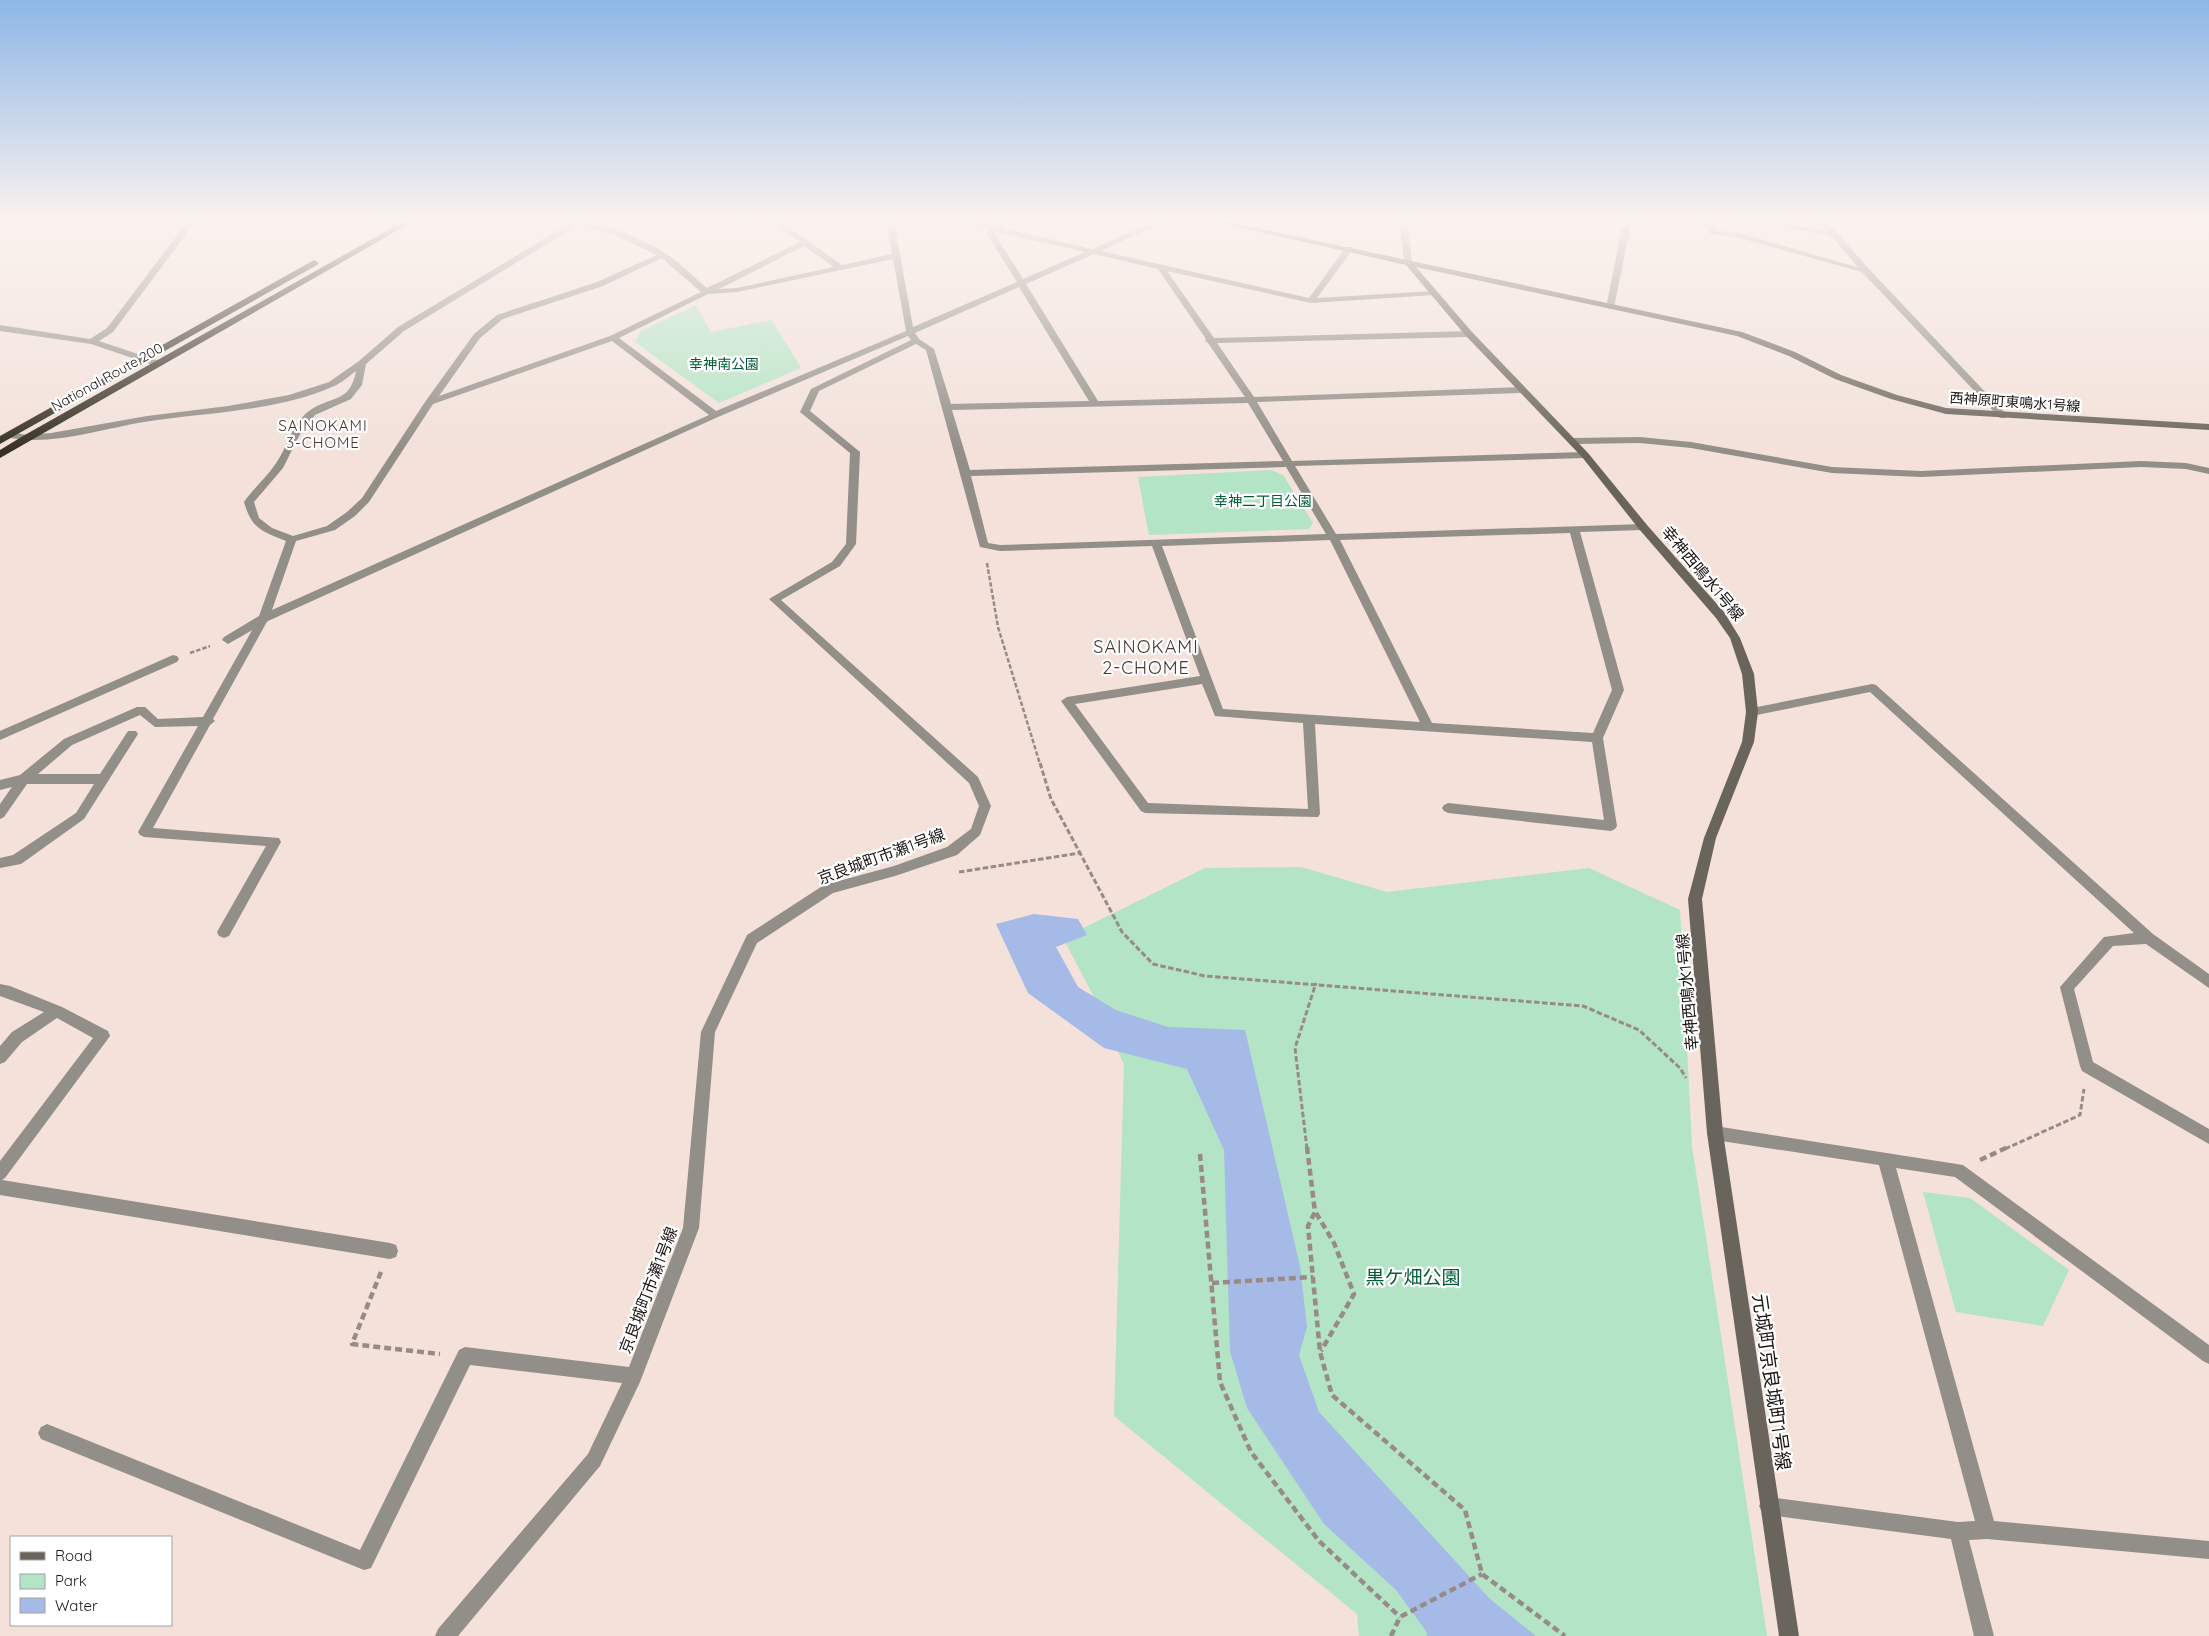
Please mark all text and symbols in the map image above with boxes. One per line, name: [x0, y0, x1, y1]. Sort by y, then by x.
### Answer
street label: National Route 200: [48, 339, 166, 415]
park label: 幸神南公園: [689, 355, 759, 373]
street label: 西神原町東鳴水1号線: [1949, 388, 2081, 416]
district label: SAINOKAMI 3-CHOME: [278, 416, 368, 452]
park label: 幸神二丁目公園: [1214, 492, 1312, 510]
street label: 幸神西鳴水1号線: [1657, 521, 1749, 625]
district label: SAINOKAMI 2-CHOME: [1093, 635, 1199, 679]
street label: 京良城町市瀬1号線: [815, 824, 947, 888]
street label: 幸神西鳴水1号線: [1672, 932, 1702, 1052]
street label: 京良城町市瀬1号線: [615, 1224, 681, 1356]
park label: 黒ケ畑公園: [1365, 1265, 1461, 1289]
street label: 元城町京良城町1号線: [1748, 1292, 1796, 1472]
legend: [10, 1536, 172, 1626]
text: Road: [55, 1546, 92, 1565]
text: Park: [55, 1571, 87, 1590]
text: Water: [55, 1596, 98, 1615]

